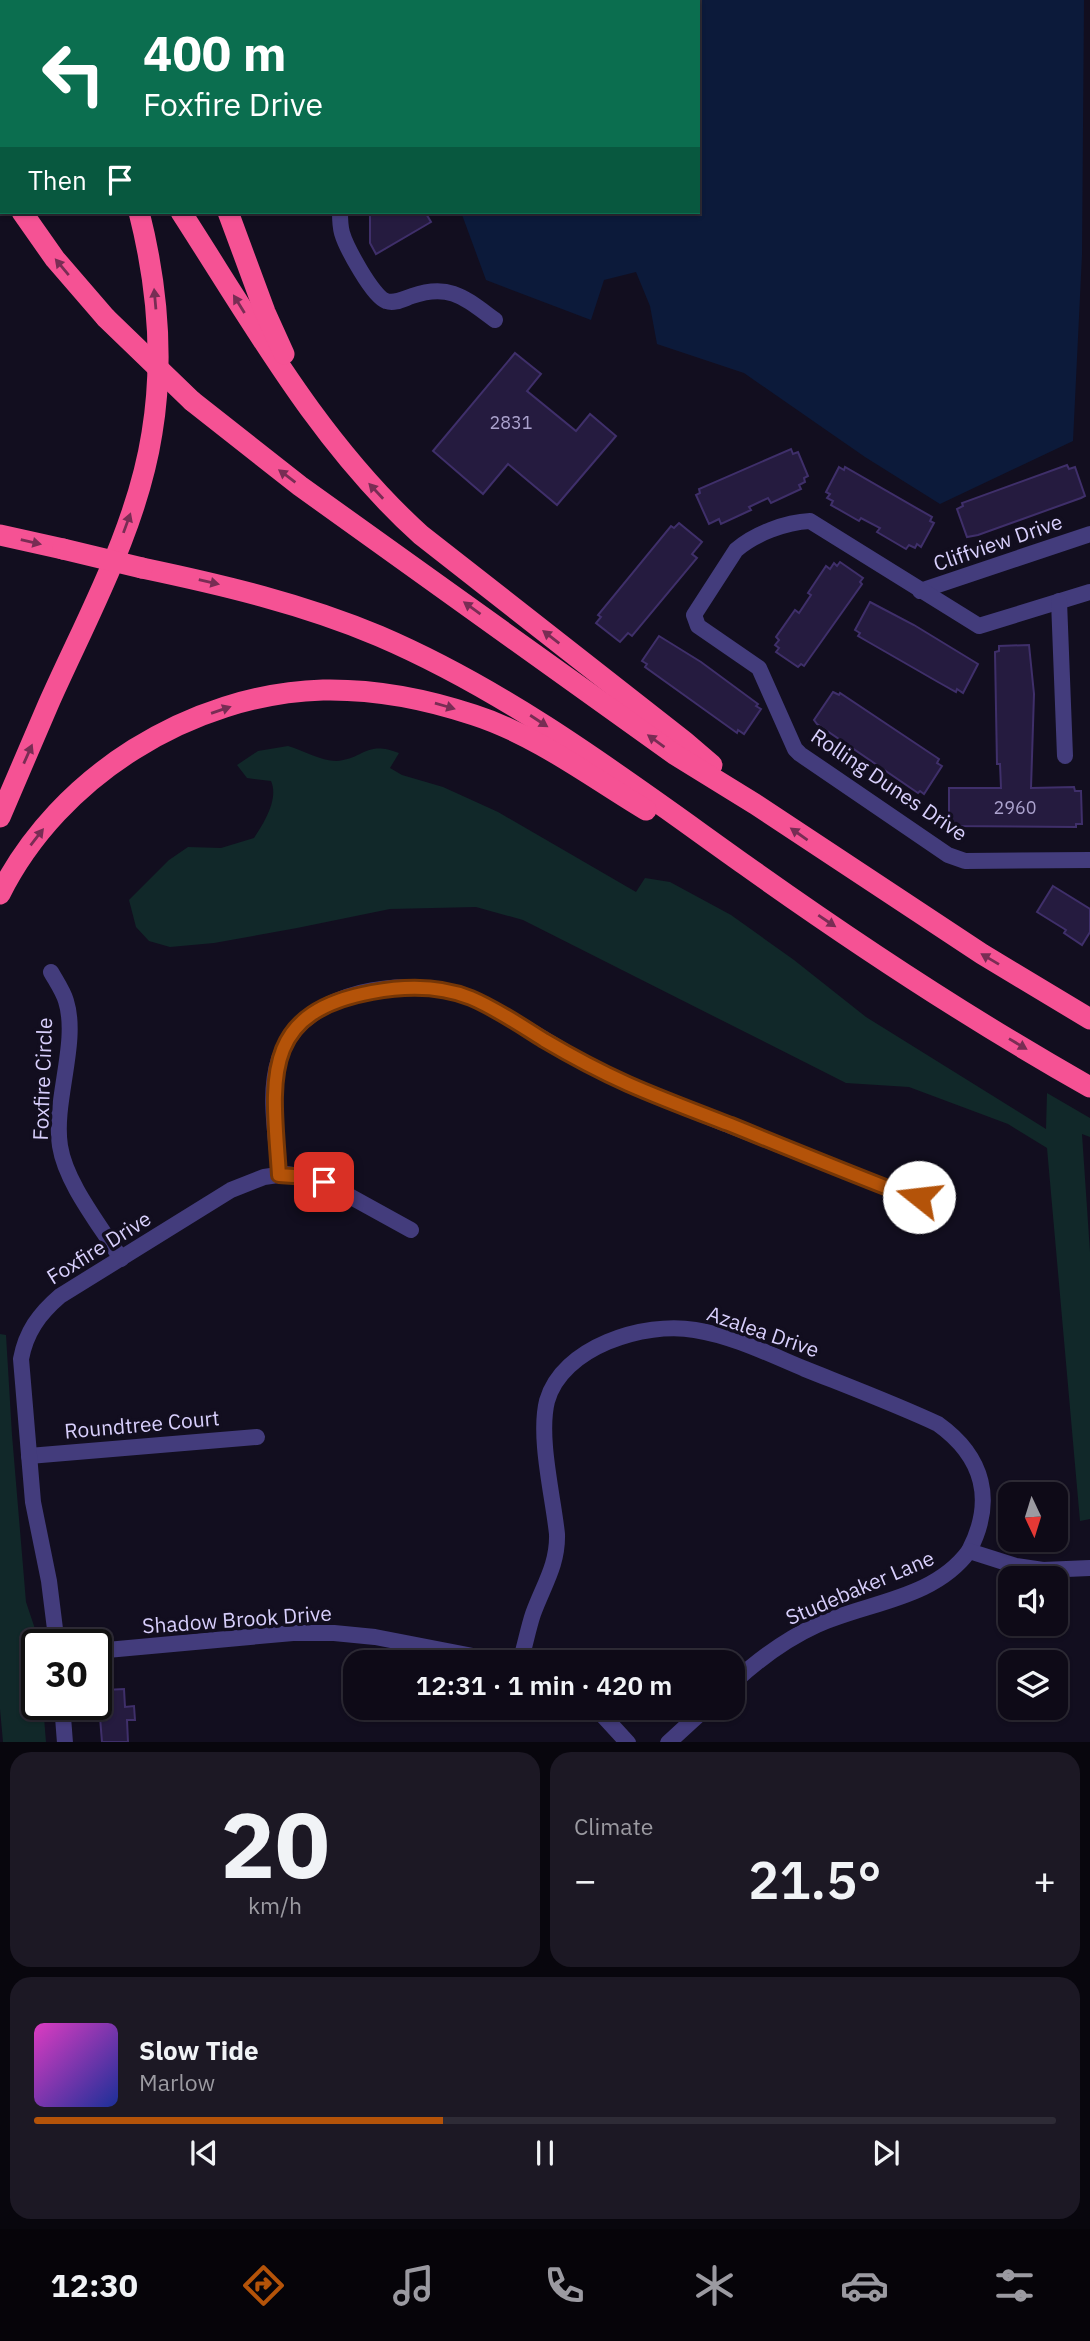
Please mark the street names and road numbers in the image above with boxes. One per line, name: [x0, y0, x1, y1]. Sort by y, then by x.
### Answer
street label: Cliffview Drive: [929, 507, 1066, 577]
street label: Rolling Dunes Drive: [806, 721, 973, 847]
street label: Foxfire Circle: [26, 1017, 58, 1141]
street label: Foxfire Drive: [41, 1204, 156, 1290]
street label: Azalea Drive: [704, 1299, 823, 1363]
street label: Roundtree Court: [63, 1403, 221, 1445]
street label: Studebaker Lane: [781, 1543, 938, 1631]
street label: Shadow Brook Drive: [141, 1598, 333, 1640]

